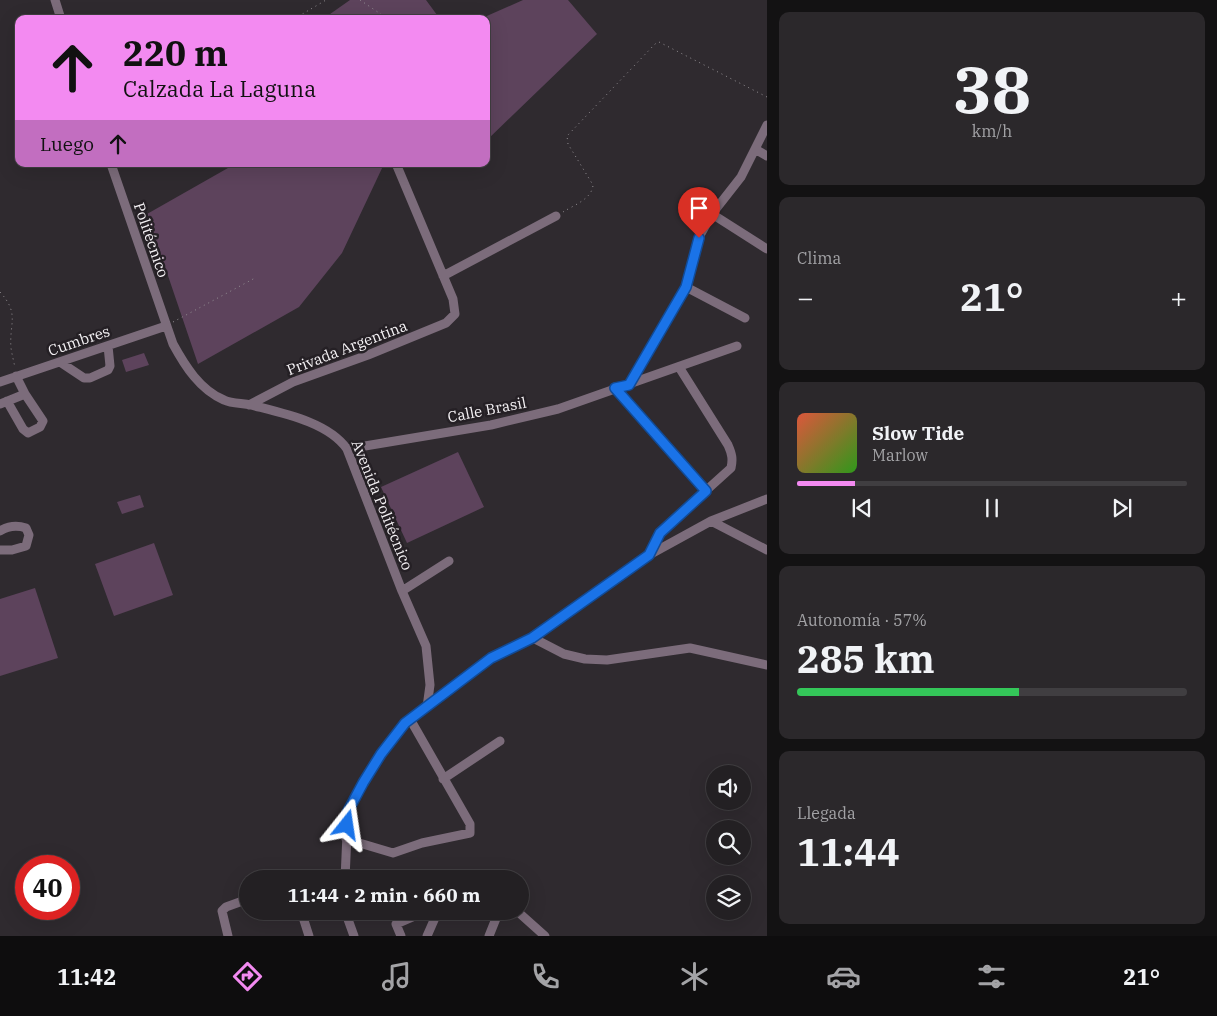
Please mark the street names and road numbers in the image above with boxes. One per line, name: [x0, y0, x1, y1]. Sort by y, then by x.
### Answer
street label: Politécnico: [130, 200, 173, 280]
street label: Privada Argentina: [284, 316, 410, 379]
street label: Cumbres: [45, 321, 112, 360]
street label: Calle Brasil: [446, 393, 528, 426]
street label: Avenida Politécnico: [348, 437, 417, 573]

